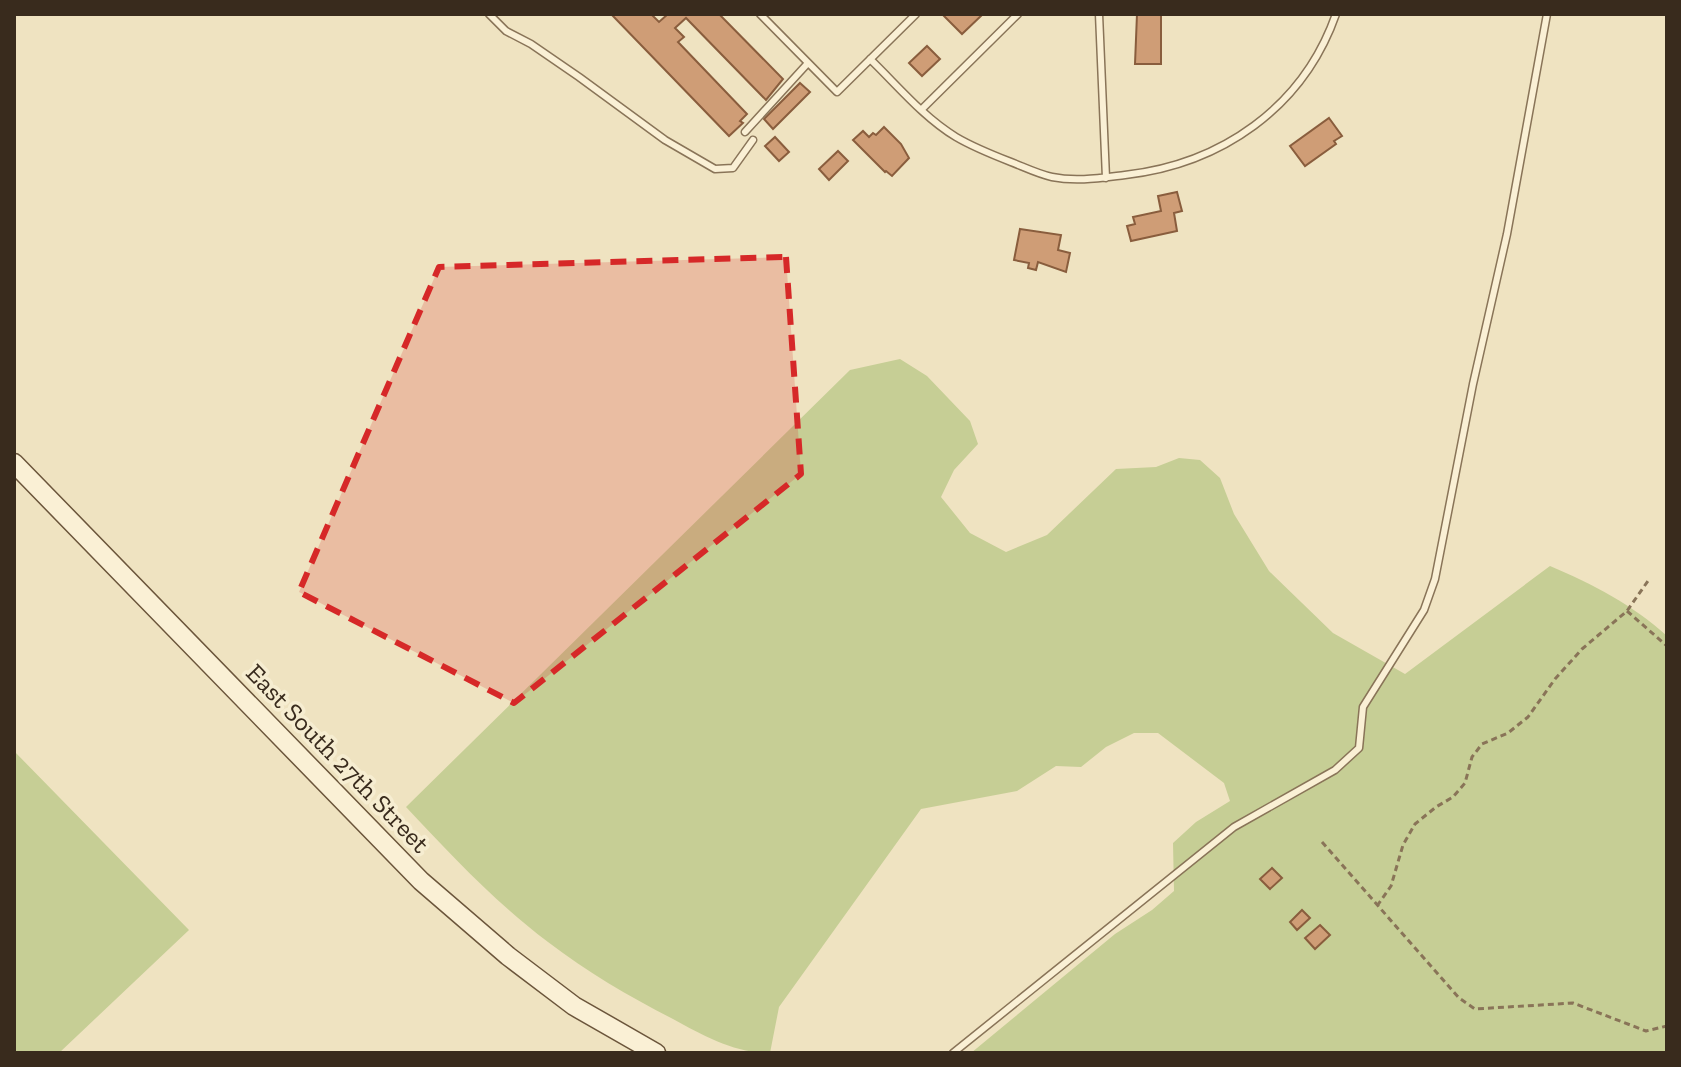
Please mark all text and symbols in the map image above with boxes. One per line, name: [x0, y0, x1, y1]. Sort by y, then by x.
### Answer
street label: East South 27th Street: [240, 657, 437, 859]

